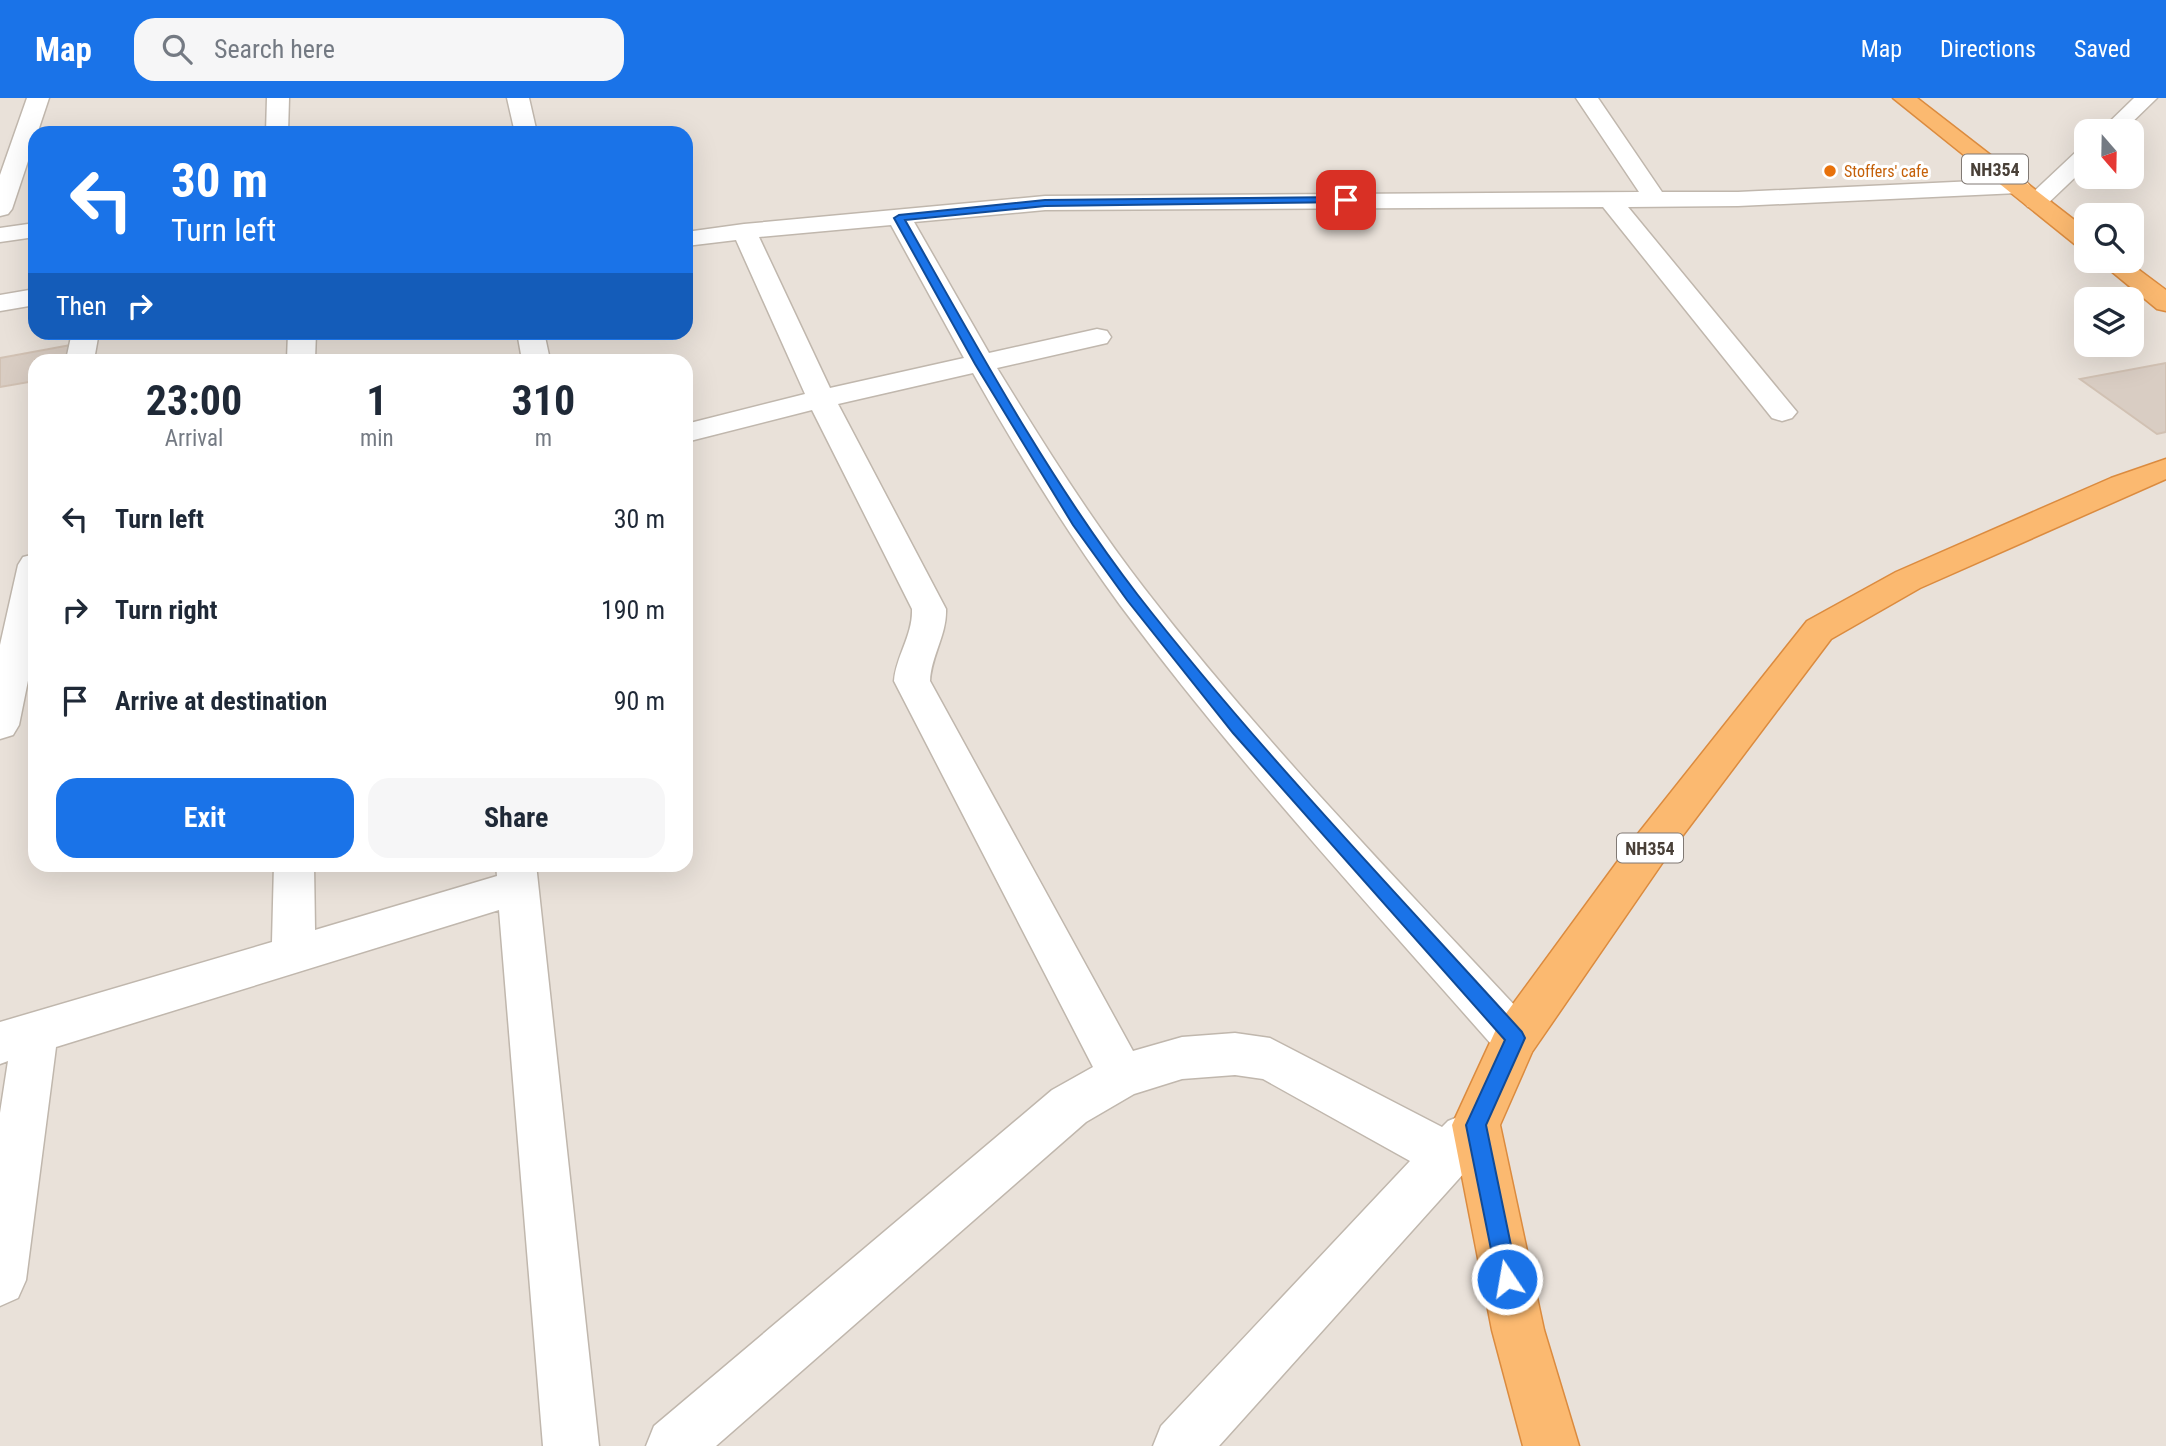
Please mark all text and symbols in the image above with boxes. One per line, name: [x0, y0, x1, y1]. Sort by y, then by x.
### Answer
search box: [134, 18, 624, 81]
text: Map: [35, 30, 92, 69]
icon: search: [158, 30, 196, 68]
text: Search here: [214, 34, 335, 64]
text: Map: [1861, 35, 1902, 63]
text: Directions: [1940, 35, 2036, 63]
text: Saved: [2074, 35, 2131, 63]
north arrow: [2074, 119, 2144, 189]
map controls: [2074, 119, 2144, 357]
text: 30 m: [171, 152, 268, 209]
icon: left: [56, 154, 147, 245]
road number: NH354: [1962, 154, 2028, 184]
place label: Stoffers' cafe: [1844, 162, 1928, 181]
marker: Stoffers' cafe: [1822, 163, 1838, 179]
pin: [1316, 170, 1376, 230]
icon: arrive: [1327, 181, 1365, 219]
button: search: [2074, 203, 2144, 273]
text: Turn left: [171, 211, 276, 249]
icon: right: [121, 287, 159, 325]
button: layers: [2074, 287, 2144, 357]
text: Then: [56, 291, 107, 321]
text: 23:00: [146, 376, 242, 425]
text: 1: [366, 376, 387, 425]
text: 310: [511, 376, 575, 425]
text: Arrival: [165, 425, 223, 452]
text: min: [360, 425, 394, 452]
text: m: [535, 425, 552, 452]
icon: left: [56, 500, 94, 538]
text: Turn left: [115, 504, 204, 534]
text: 30 m: [614, 504, 665, 534]
icon: right: [56, 591, 94, 629]
text: Turn right: [115, 595, 217, 625]
text: 190 m: [601, 595, 665, 625]
icon: arrive: [56, 682, 94, 720]
text: Arrive at destination: [115, 686, 327, 716]
text: 90 m: [614, 686, 665, 716]
button: Exit: [56, 778, 354, 858]
button: Share: [368, 778, 665, 858]
road number: NH354: [1617, 834, 1683, 862]
position arrow: [1470, 1242, 1544, 1316]

